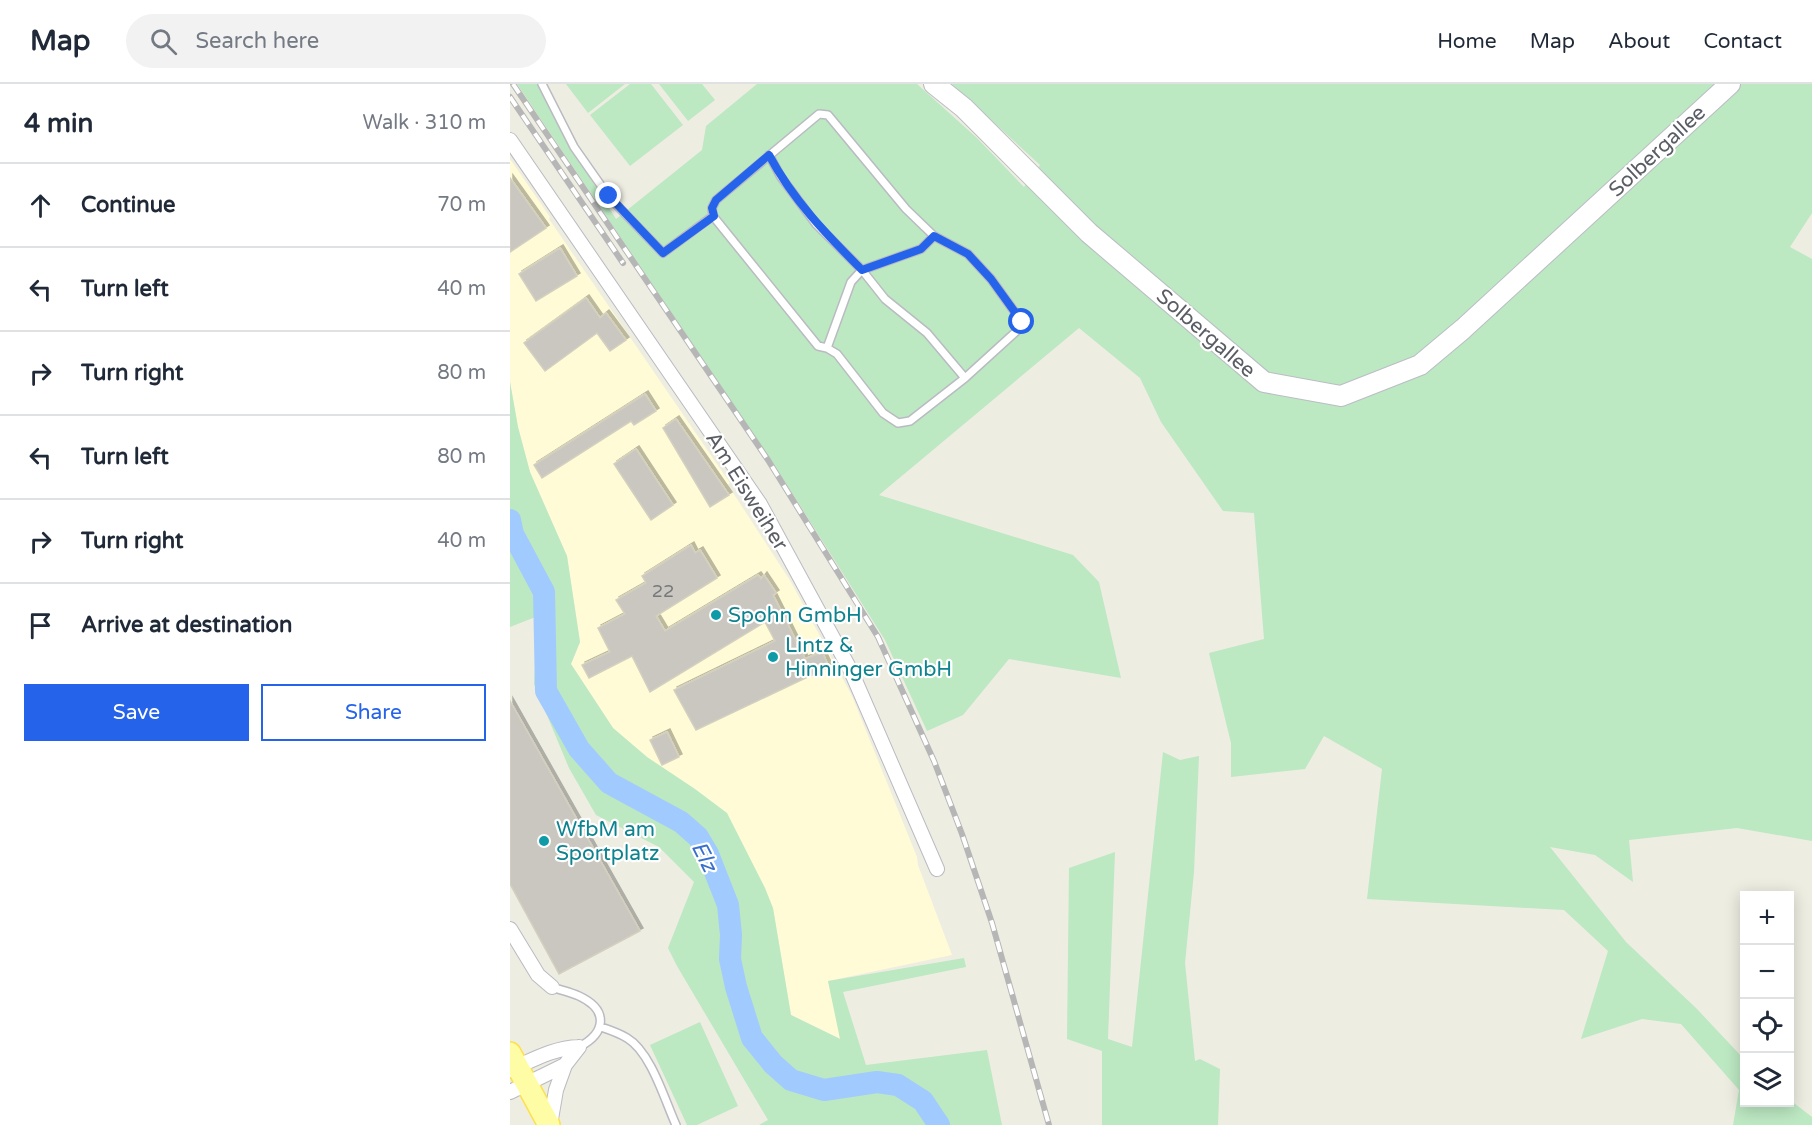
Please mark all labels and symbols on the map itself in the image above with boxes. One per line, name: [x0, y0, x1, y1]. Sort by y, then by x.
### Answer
street label: Solbergallee: [1604, 100, 1711, 202]
route end: [595, 182, 621, 208]
street label: Solbergallee: [1151, 284, 1260, 383]
route start: [1008, 308, 1034, 334]
street label: Am Eisweiher: [700, 427, 793, 555]
house number: 22: [652, 580, 674, 602]
place label: Spohn GmbH: [728, 603, 862, 628]
marker: Spohn GmbH: [709, 608, 723, 622]
place label: Lintz & Hinninger GmbH: [785, 633, 952, 682]
marker: Lintz & Hinninger GmbH: [766, 650, 780, 664]
place label: WfbM am Sportplatz: [556, 817, 659, 866]
marker: WfbM am Sportplatz: [537, 834, 551, 848]
water label: Elz: [686, 837, 724, 878]

